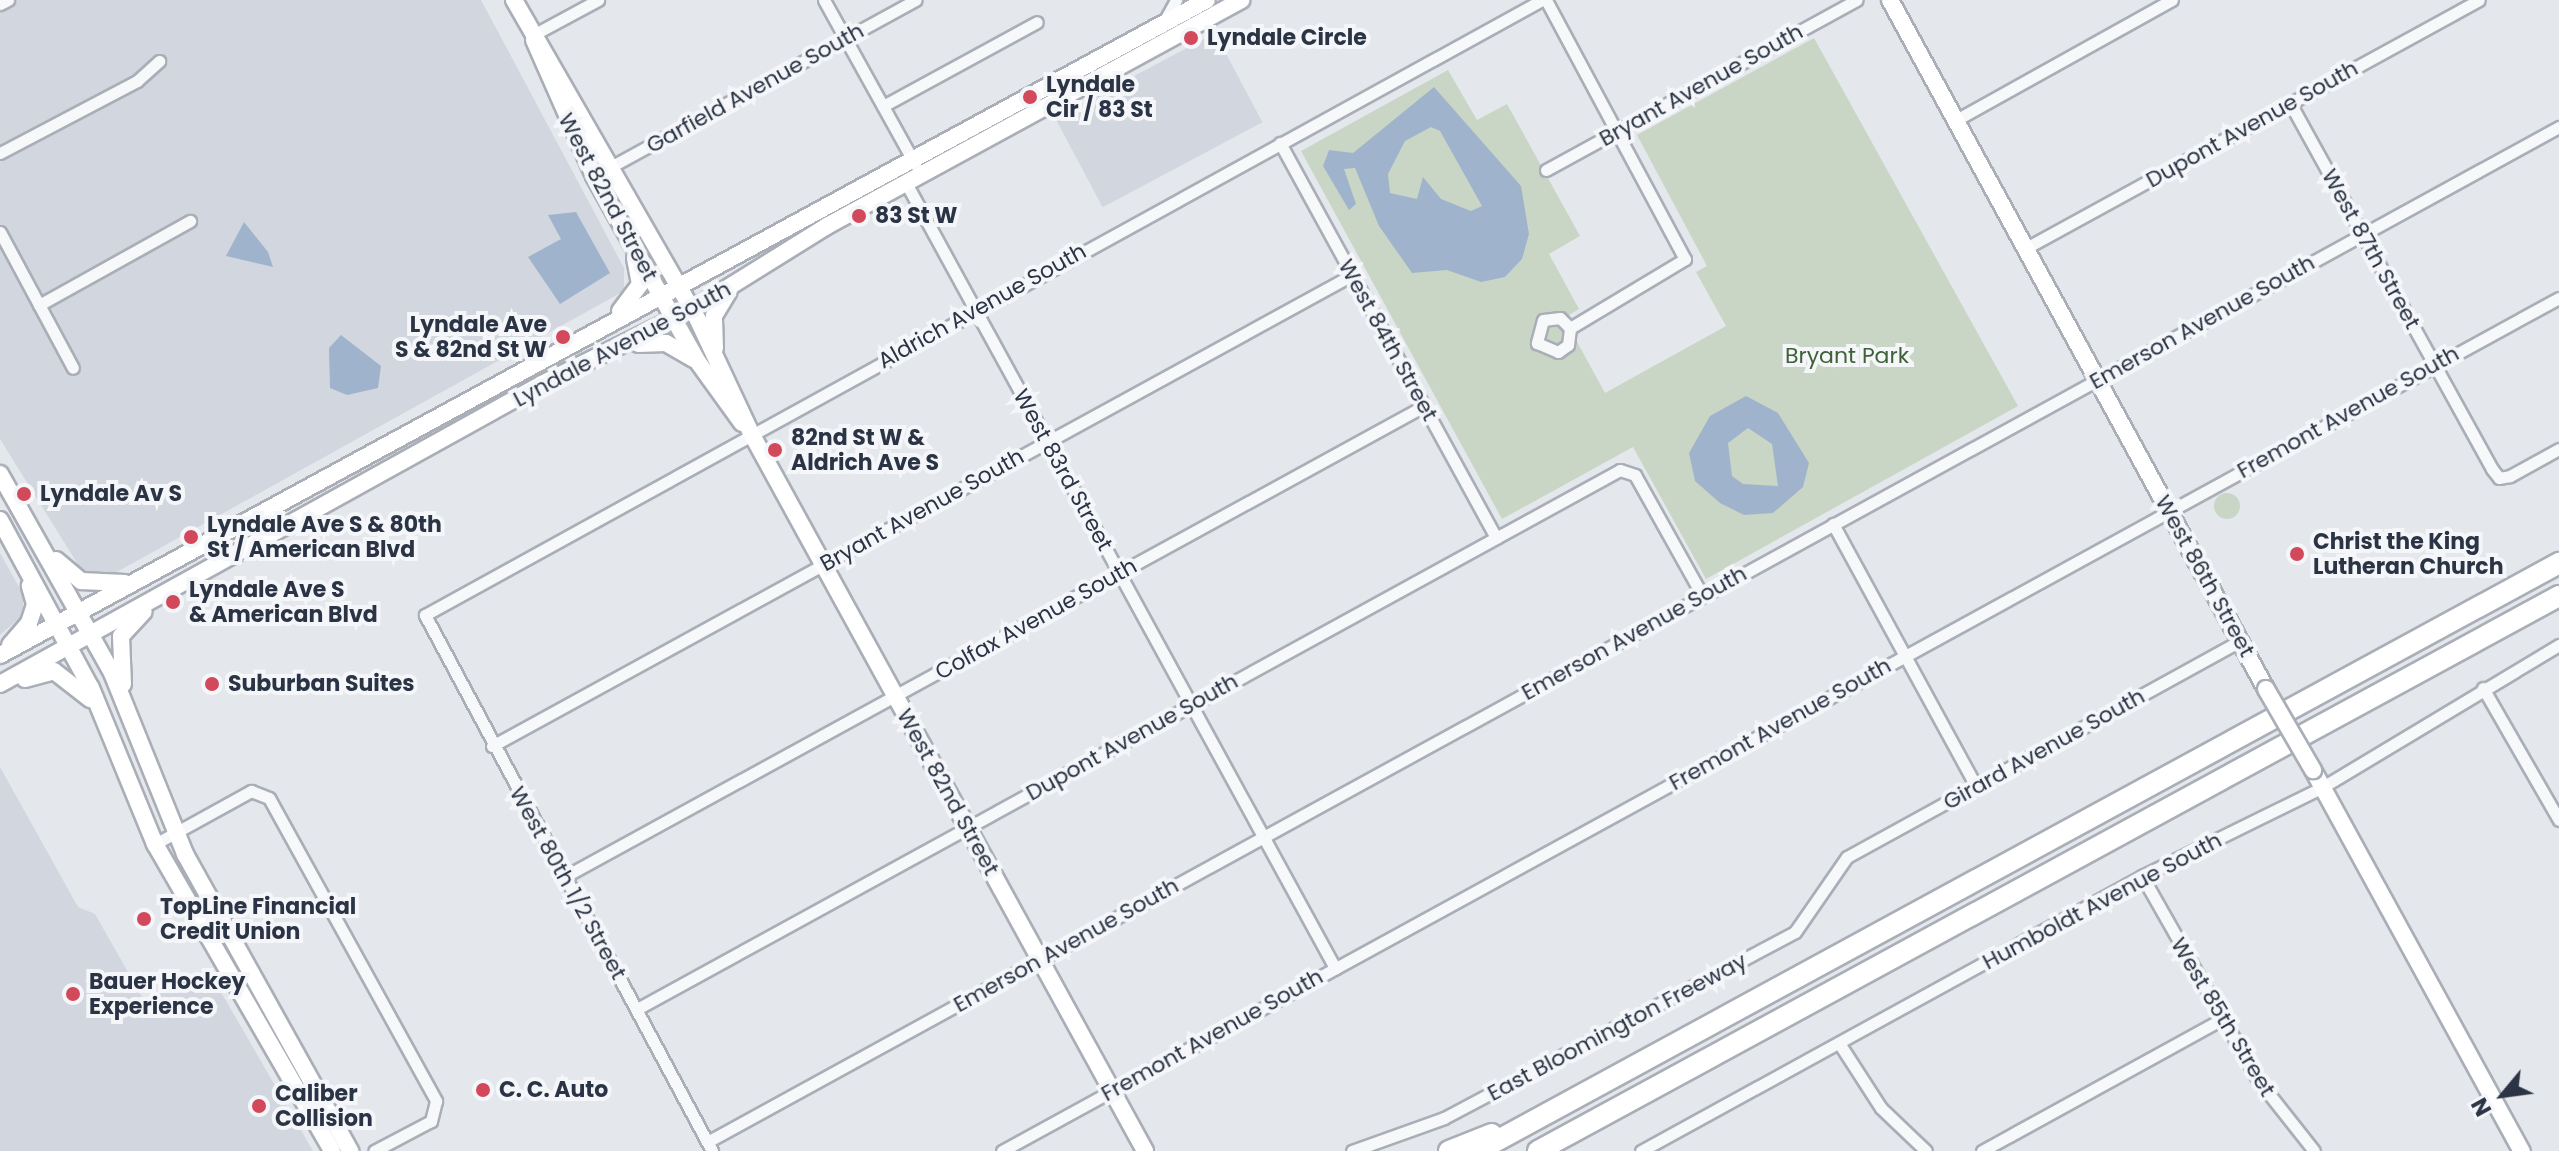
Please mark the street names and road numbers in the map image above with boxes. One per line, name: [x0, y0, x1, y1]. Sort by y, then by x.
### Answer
street label: Garfield Avenue South: [642, 17, 868, 159]
street label: Bryant Avenue South: [1595, 18, 1807, 152]
street label: Dupont Avenue South: [2141, 55, 2363, 193]
street label: West 82nd Street: [553, 109, 663, 285]
street label: West 87th Street: [2316, 164, 2426, 334]
street label: Aldrich Avenue South: [873, 238, 1091, 374]
street label: Emerson Avenue South: [2085, 249, 2319, 395]
street label: West 84th Street: [1333, 255, 1443, 425]
street label: Lyndale Avenue South: [509, 275, 735, 413]
street label: Fremont Avenue South: [2233, 340, 2463, 484]
street label: West 83rd Street: [1008, 385, 1118, 555]
street label: Bryant Avenue South: [816, 443, 1028, 577]
street label: West 86th Street: [2150, 491, 2260, 661]
street label: Colfax Avenue South: [930, 553, 1142, 685]
street label: Emerson Avenue South: [1517, 560, 1751, 706]
street label: Fremont Avenue South: [1665, 652, 1895, 796]
street label: Dupont Avenue South: [1021, 668, 1243, 806]
street label: Girard Avenue South: [1939, 683, 2149, 815]
street label: West 82nd Street: [891, 704, 1005, 880]
street label: West 80th 1/2 Street: [504, 782, 632, 984]
street label: Humboldt Avenue South: [1978, 827, 2226, 975]
street label: Emerson Avenue South: [949, 872, 1183, 1018]
street label: West 85th Street: [2165, 933, 2281, 1101]
street label: East Bloomington Freeway: [1483, 947, 1751, 1107]
street label: Fremont Avenue South: [1097, 963, 1327, 1107]

